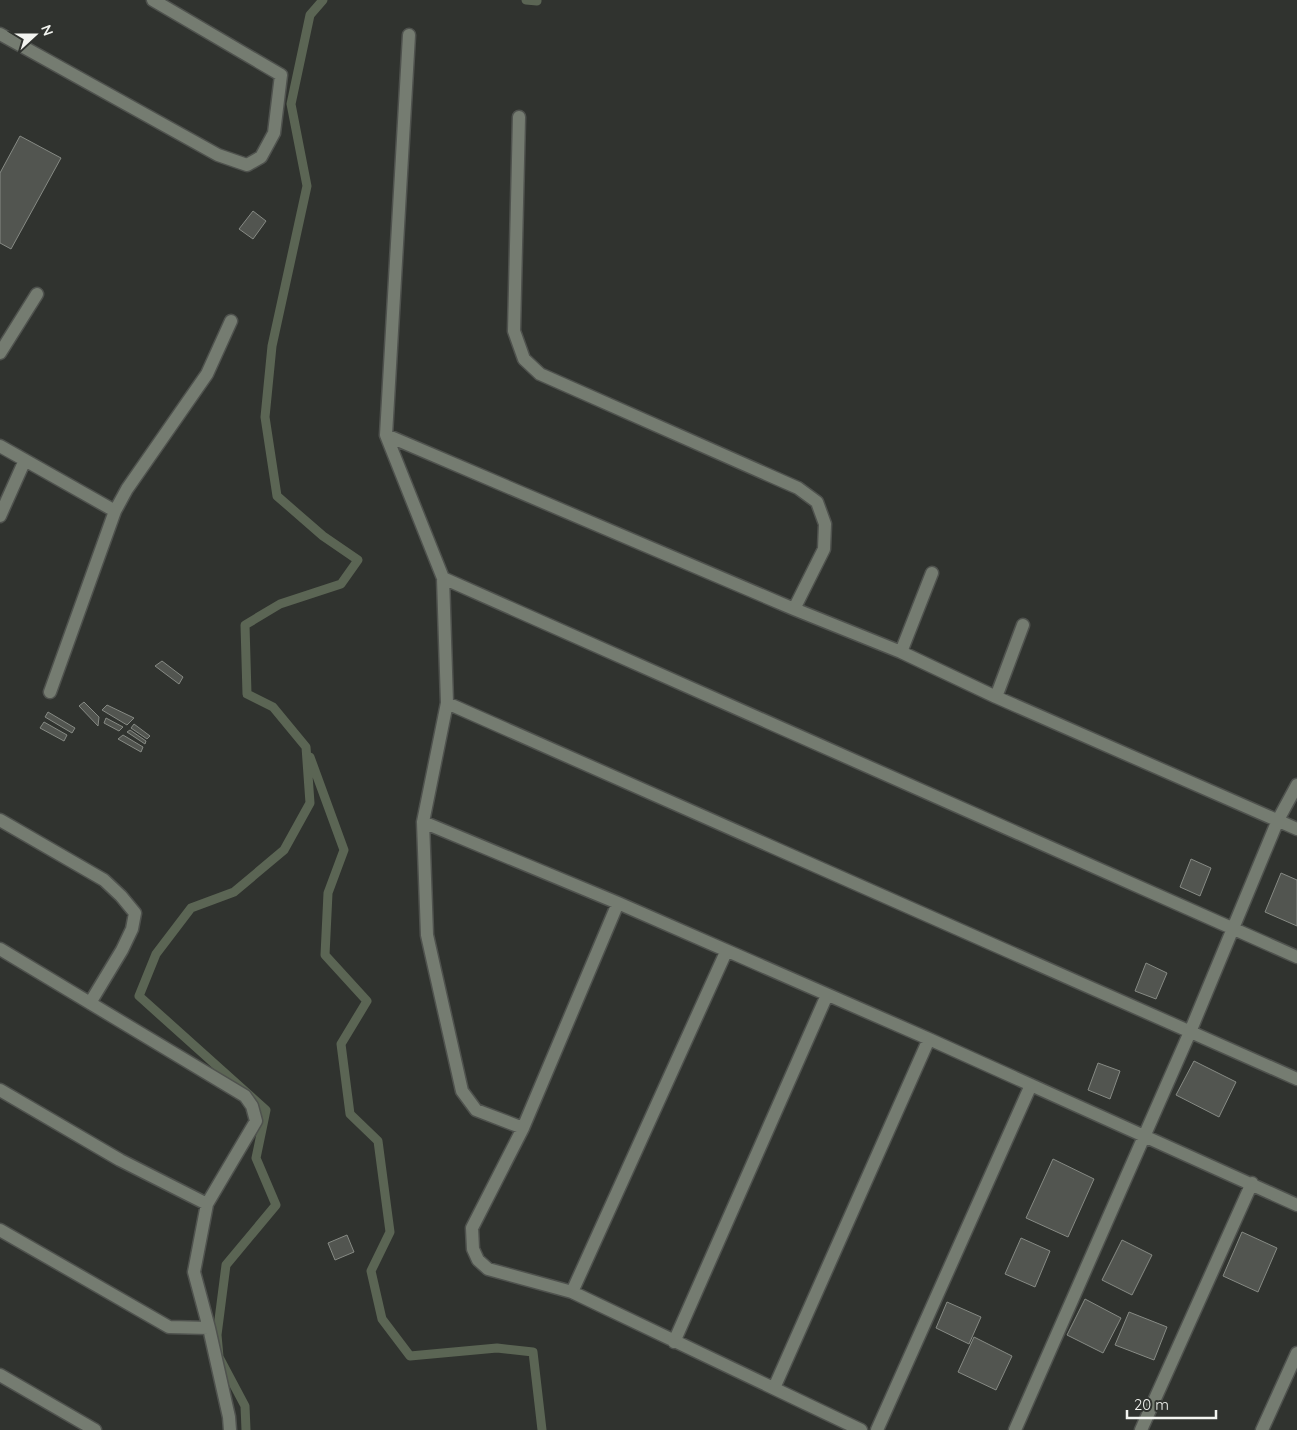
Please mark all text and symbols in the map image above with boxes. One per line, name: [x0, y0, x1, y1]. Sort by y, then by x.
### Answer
north arrow: [10, 10, 60, 60]
text: N: [37, 22, 57, 38]
scale bar: [1127, 1388, 1216, 1420]
text: 20 m: [1134, 1395, 1169, 1414]

